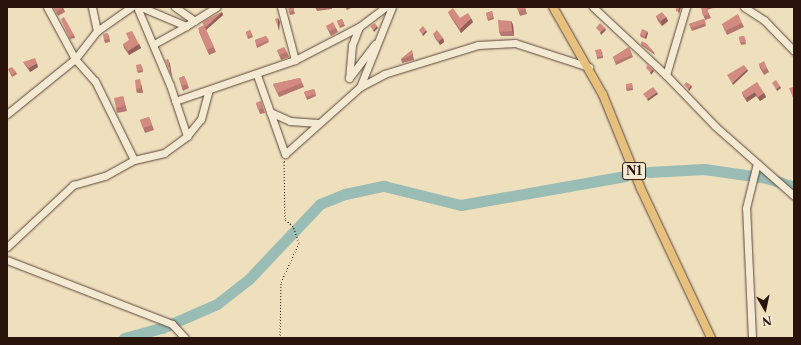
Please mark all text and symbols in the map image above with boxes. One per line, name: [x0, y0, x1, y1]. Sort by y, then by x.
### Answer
road number: N1: [622, 161, 646, 181]
north arrow: [745, 289, 785, 329]
text: N: [761, 313, 773, 329]

